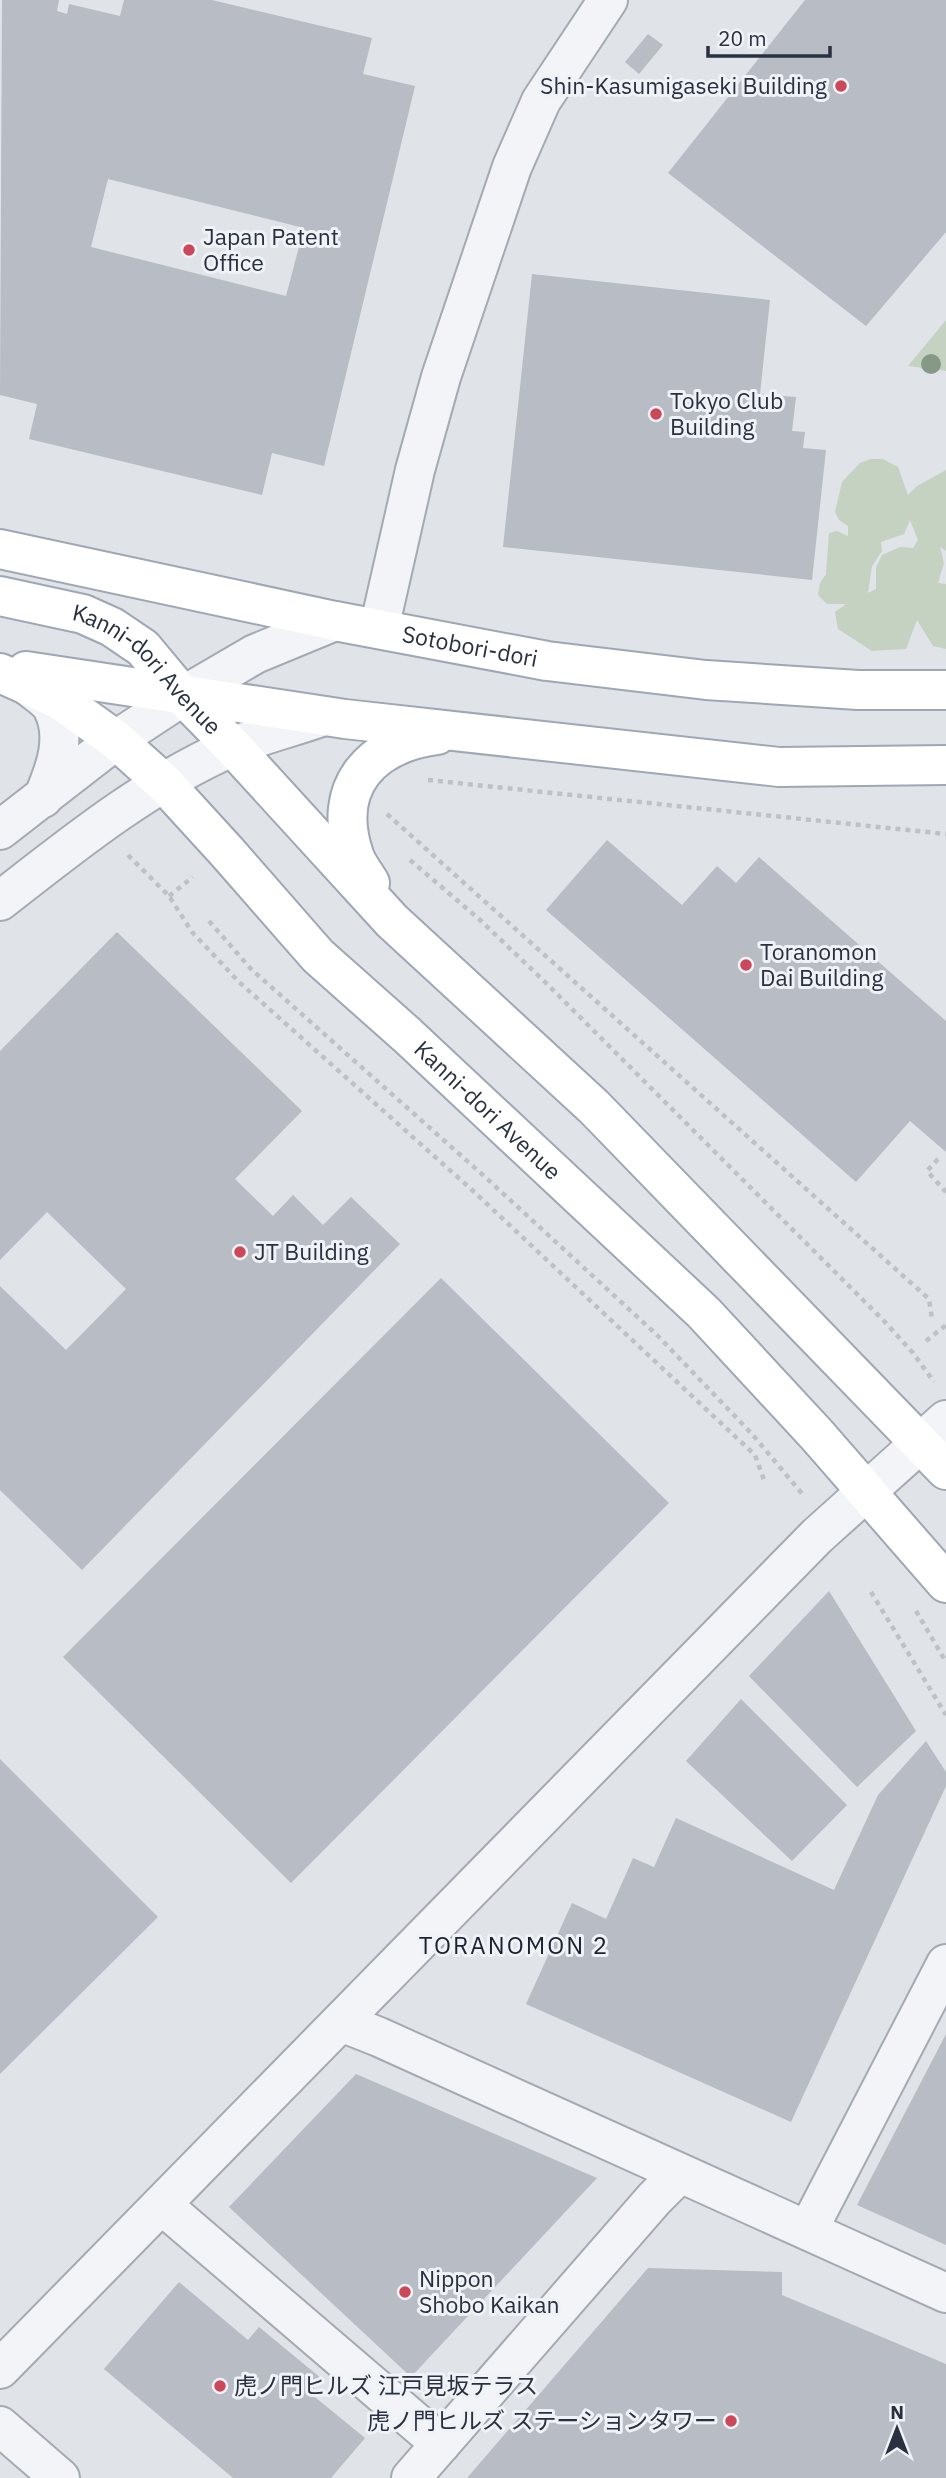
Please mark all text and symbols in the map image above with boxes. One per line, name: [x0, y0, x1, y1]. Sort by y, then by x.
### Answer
scale bar: [708, 14, 830, 58]
text: 20 m: [718, 24, 767, 52]
place label: Shin-Kasumigaseki Building: [540, 70, 827, 100]
marker: Shin-Kasumigaseki Building: [833, 78, 849, 94]
place label: Japan Patent Office: [203, 221, 339, 277]
marker: Japan Patent Office: [181, 242, 197, 258]
place label: Tokyo Club Building: [670, 385, 783, 441]
marker: Tokyo Club Building: [648, 406, 664, 422]
street label: Kanni-dori Avenue: [70, 596, 229, 741]
street label: Sotobori-dori: [400, 618, 540, 673]
place label: Toranomon Dai Building: [760, 936, 883, 992]
marker: Toranomon Dai Building: [738, 957, 754, 973]
street label: Kanni-dori Avenue: [408, 1034, 568, 1186]
place label: JT Building: [254, 1236, 369, 1266]
marker: JT Building: [232, 1244, 248, 1260]
district label: TORANOMON 2: [419, 1929, 609, 1961]
place label: Nippon Shobo Kaikan: [419, 2263, 560, 2319]
marker: Nippon Shobo Kaikan: [397, 2284, 413, 2300]
place label: 虎ノ門ヒルズ 江戸見坂テラス: [234, 2370, 538, 2400]
marker: 虎ノ門ヒルズ 江戸見坂テラス: [212, 2378, 228, 2394]
north arrow: [862, 2394, 932, 2464]
text: N: [890, 2400, 904, 2424]
place label: 虎ノ門ヒルズ ステーションタワー: [367, 2405, 717, 2435]
marker: 虎ノ門ヒルズ ステーションタワー: [723, 2413, 739, 2429]

